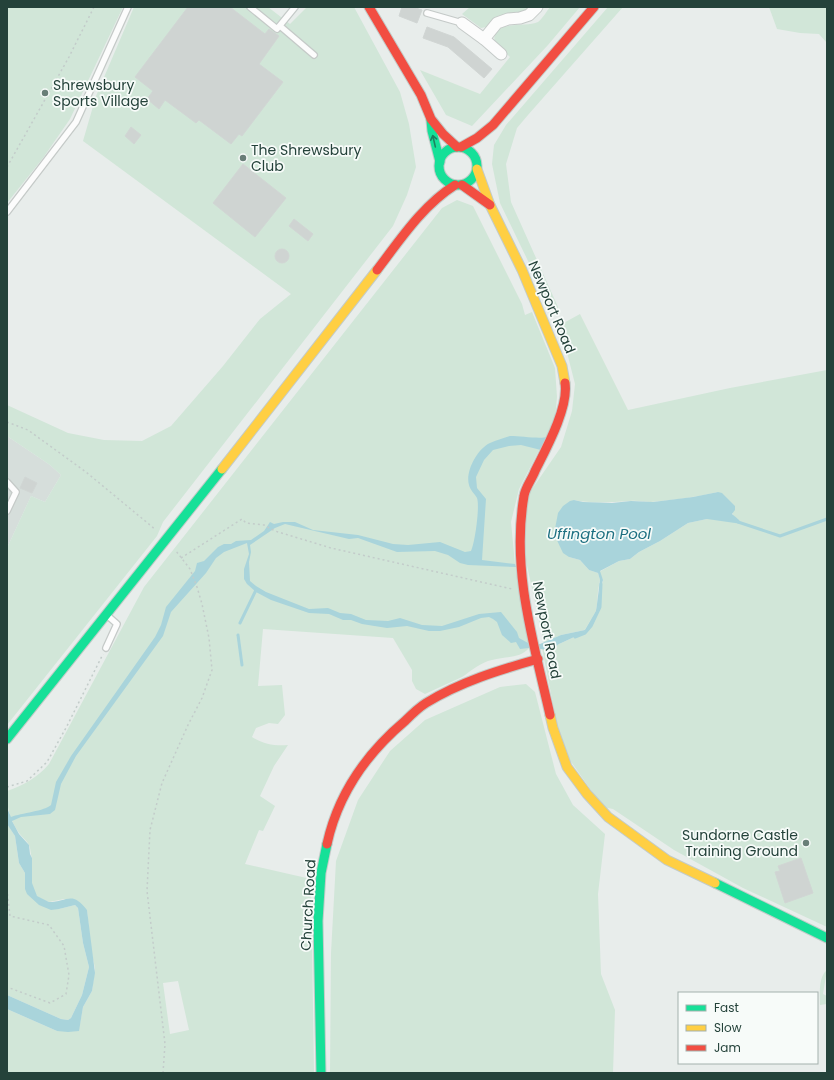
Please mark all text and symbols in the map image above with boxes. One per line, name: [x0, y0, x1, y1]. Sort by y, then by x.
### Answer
place label: Shrewsbury Sports Village: [53, 75, 149, 111]
marker: Shrewsbury Sports Village: [40, 88, 50, 98]
one-way arrow: [430, 135, 438, 148]
place label: The Shrewsbury Club: [251, 140, 361, 176]
marker: The Shrewsbury Club: [238, 153, 248, 163]
street label: Newport Road: [523, 258, 581, 356]
water label: Uffington Pool: [547, 523, 651, 544]
street label: Newport Road: [528, 580, 566, 680]
place label: Sundorne Castle Training Ground: [682, 825, 798, 861]
marker: Sundorne Castle Training Ground: [801, 838, 811, 848]
street label: Church Road: [296, 859, 320, 951]
legend: [678, 992, 818, 1064]
text: Fast: [714, 999, 739, 1016]
text: Slow: [714, 1019, 742, 1036]
text: Jam: [714, 1039, 741, 1056]

